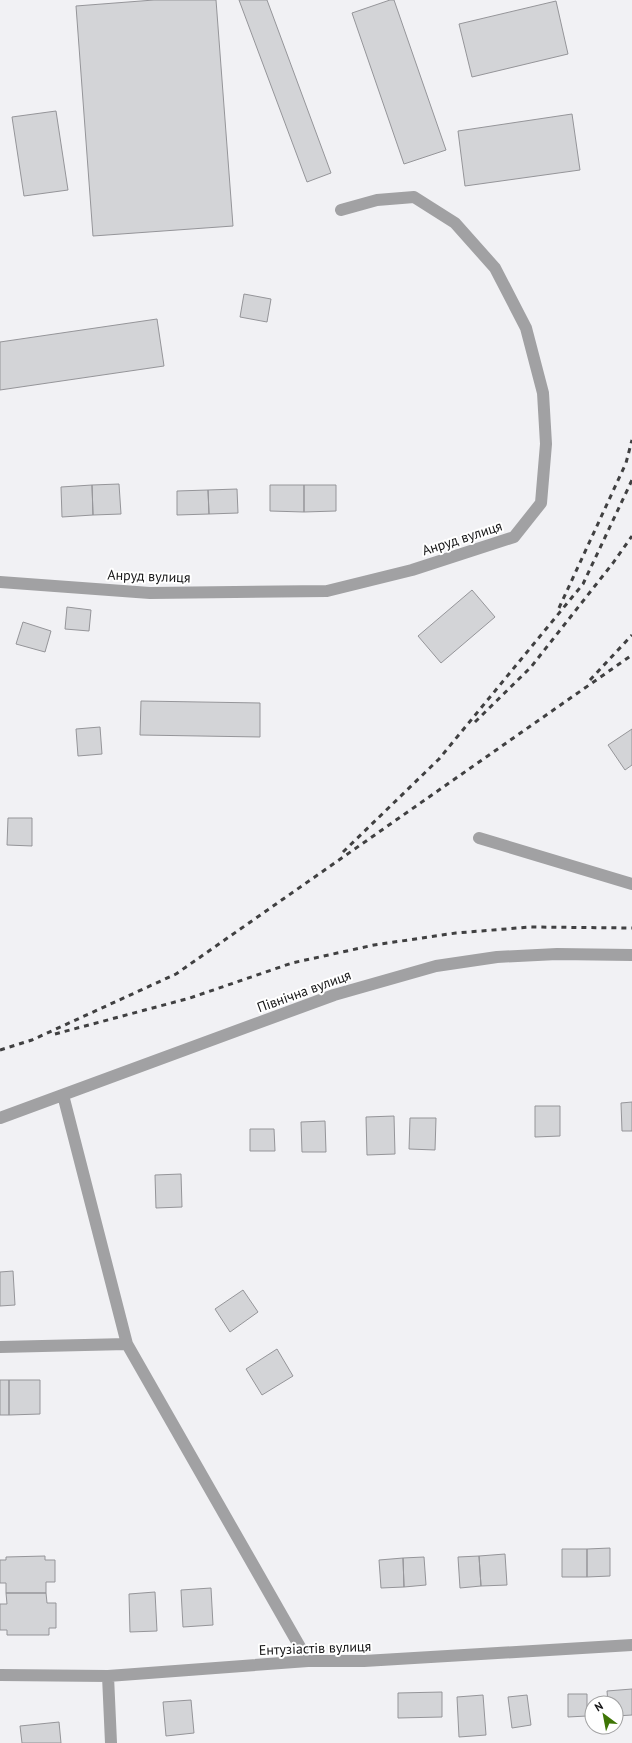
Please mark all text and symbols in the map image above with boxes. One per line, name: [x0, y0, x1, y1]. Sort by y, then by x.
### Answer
street label: Анруд вулиця: [420, 517, 504, 559]
street label: Анруд вулиця: [107, 566, 191, 586]
street label: Північна вулиця: [255, 966, 353, 1016]
street label: Ентузіастів вулиця: [258, 1637, 372, 1659]
north arrow: [584, 1695, 624, 1735]
text: N: [592, 1699, 605, 1714]

